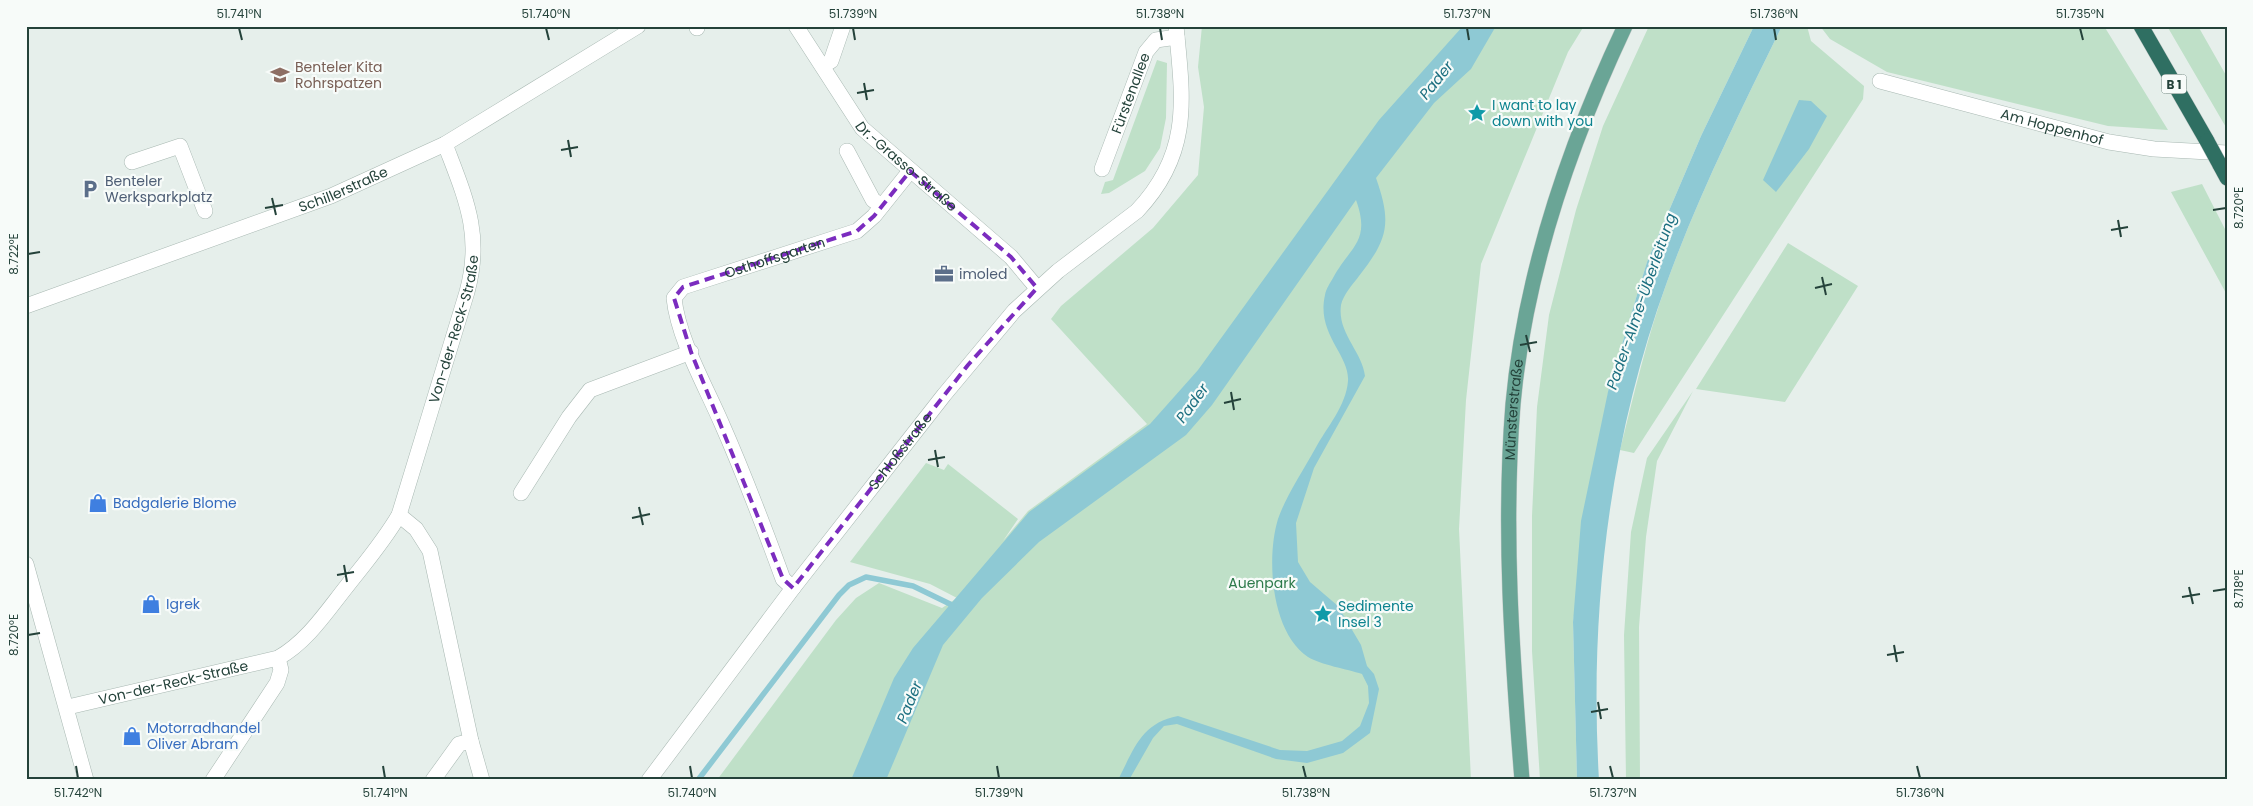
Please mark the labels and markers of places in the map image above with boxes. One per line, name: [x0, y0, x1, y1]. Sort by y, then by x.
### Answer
place label: Benteler Kita Rohrspatzen: [295, 57, 382, 93]
school or university icon: Benteler Kita Rohrspatzen: [269, 64, 291, 86]
place label: I want to lay down with you: [1492, 95, 1593, 131]
place icon: I want to lay down with you: [1466, 102, 1488, 124]
place label: Benteler Werksparkplatz: [105, 171, 212, 207]
parking icon: Benteler Werksparkplatz: [79, 178, 101, 200]
office icon: imoled: [933, 263, 955, 285]
place label: imoled: [959, 264, 1007, 284]
shop icon: Badgalerie Blome: [87, 492, 109, 514]
place label: Badgalerie Blome: [113, 493, 237, 513]
shop icon: Igrek: [140, 593, 162, 615]
place label: Igrek: [166, 594, 201, 614]
place label: Sedimente Insel 3: [1338, 596, 1414, 632]
place icon: Sedimente Insel 3: [1312, 603, 1334, 625]
place label: Motorradhandel Oliver Abram: [147, 718, 260, 754]
shop icon: Motorradhandel Oliver Abram: [121, 725, 143, 747]

